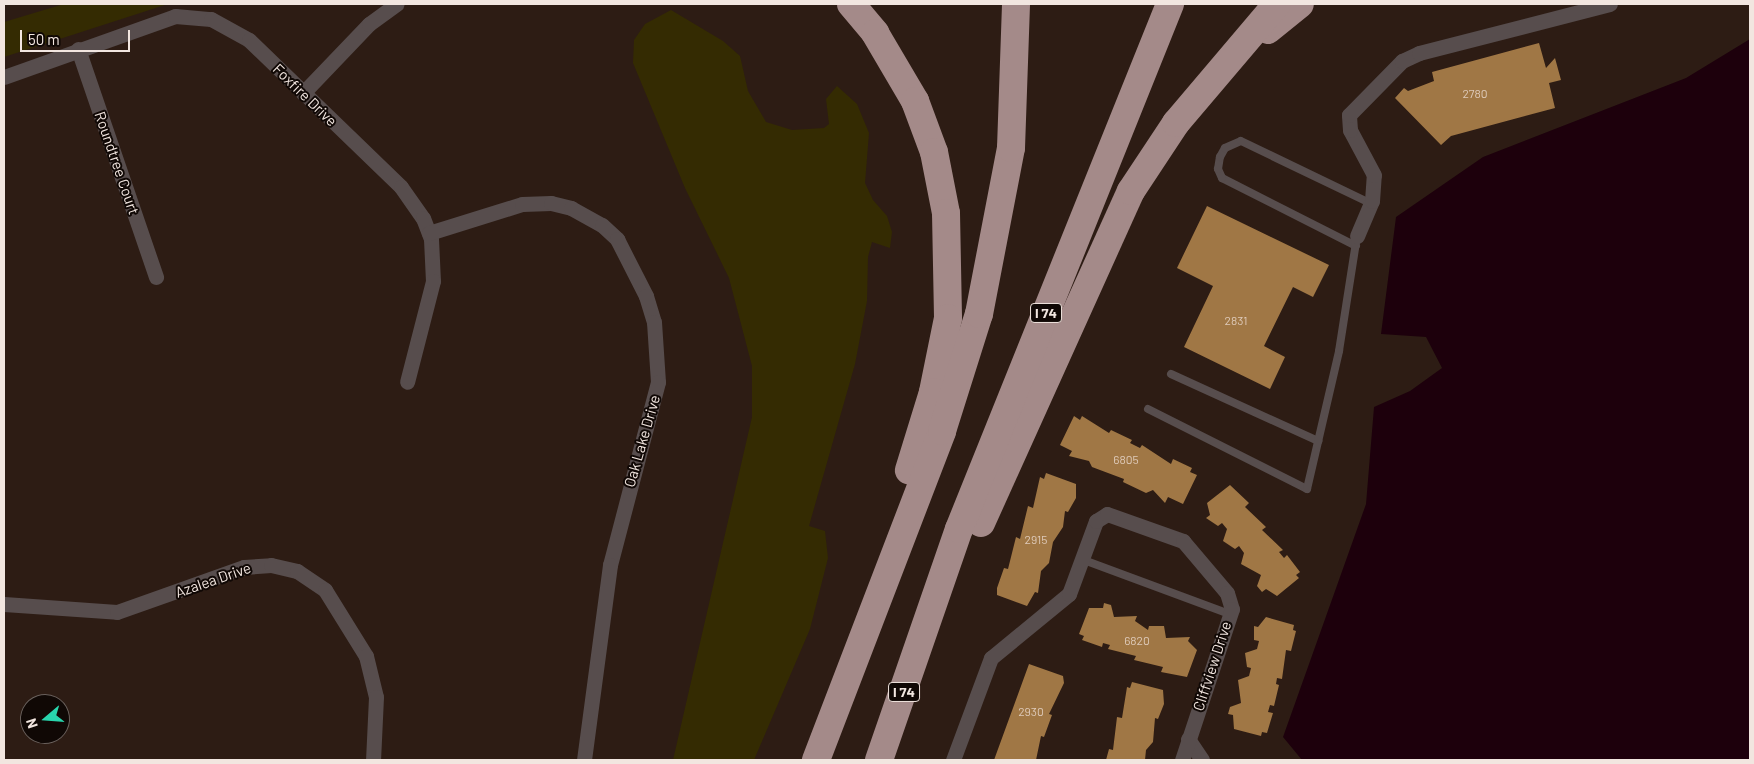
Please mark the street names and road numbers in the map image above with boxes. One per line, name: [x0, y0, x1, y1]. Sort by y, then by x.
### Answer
street label: Foxfire Drive: [269, 60, 341, 130]
street label: Roundtree Court: [91, 109, 143, 217]
road number: I 74: [1030, 302, 1062, 324]
street label: Oak Lake Drive: [620, 393, 664, 489]
street label: Azalea Drive: [173, 559, 253, 601]
street label: Cliffview Drive: [1189, 619, 1235, 713]
road number: I 74: [888, 680, 920, 704]

